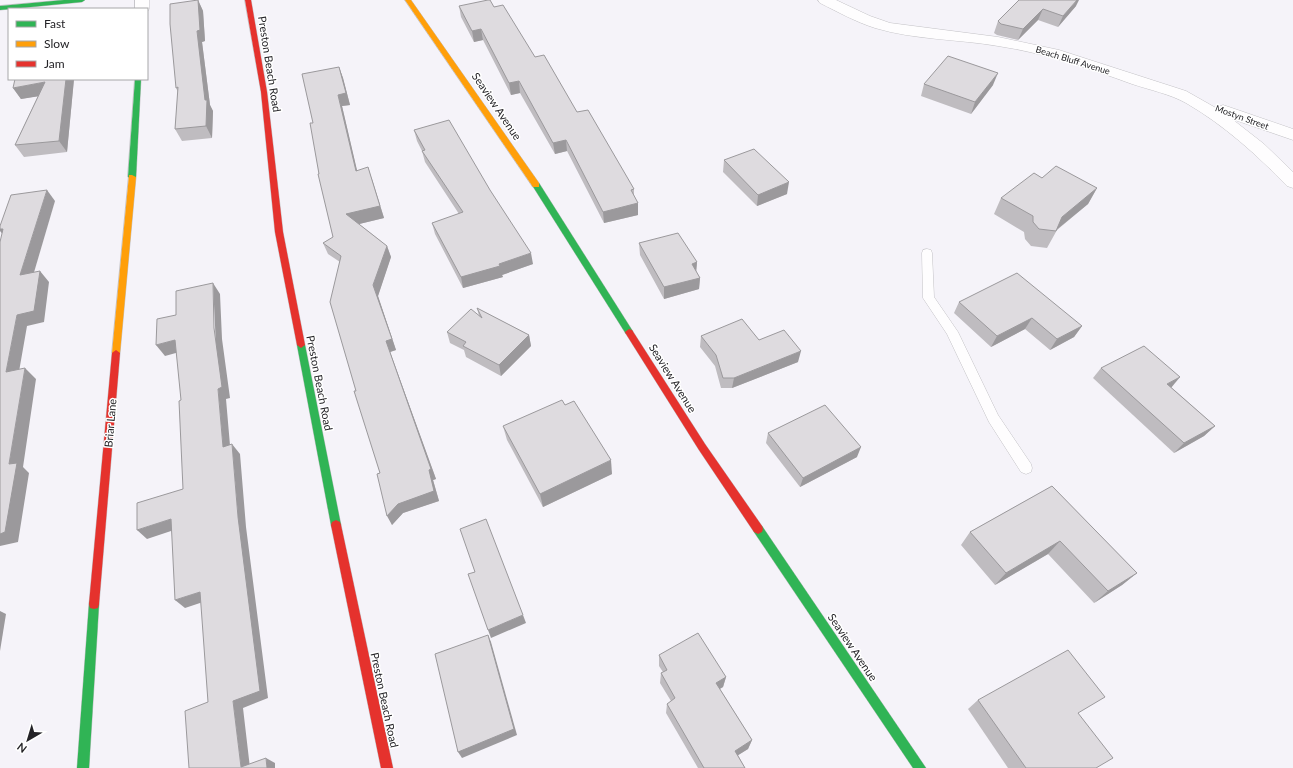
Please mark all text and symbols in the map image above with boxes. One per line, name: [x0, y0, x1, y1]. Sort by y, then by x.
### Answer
legend: [8, 8, 148, 80]
street label: Preston Beach Road: [256, 15, 284, 113]
text: Fast: [44, 16, 66, 31]
text: Slow: [44, 36, 70, 51]
street label: Beach Bluff Avenue: [1035, 43, 1112, 77]
text: Jam: [44, 56, 65, 71]
street label: Seaview Avenue: [470, 70, 524, 142]
street label: Mostyn Street: [1214, 102, 1271, 132]
street label: Preston Beach Road: [304, 334, 336, 432]
street label: Seaview Avenue: [647, 341, 699, 415]
street label: Briar Lane: [101, 398, 119, 448]
street label: Seaview Avenue: [826, 611, 880, 683]
street label: Preston Beach Road: [369, 651, 401, 749]
north arrow: [8, 720, 48, 760]
text: N: [14, 741, 29, 756]

